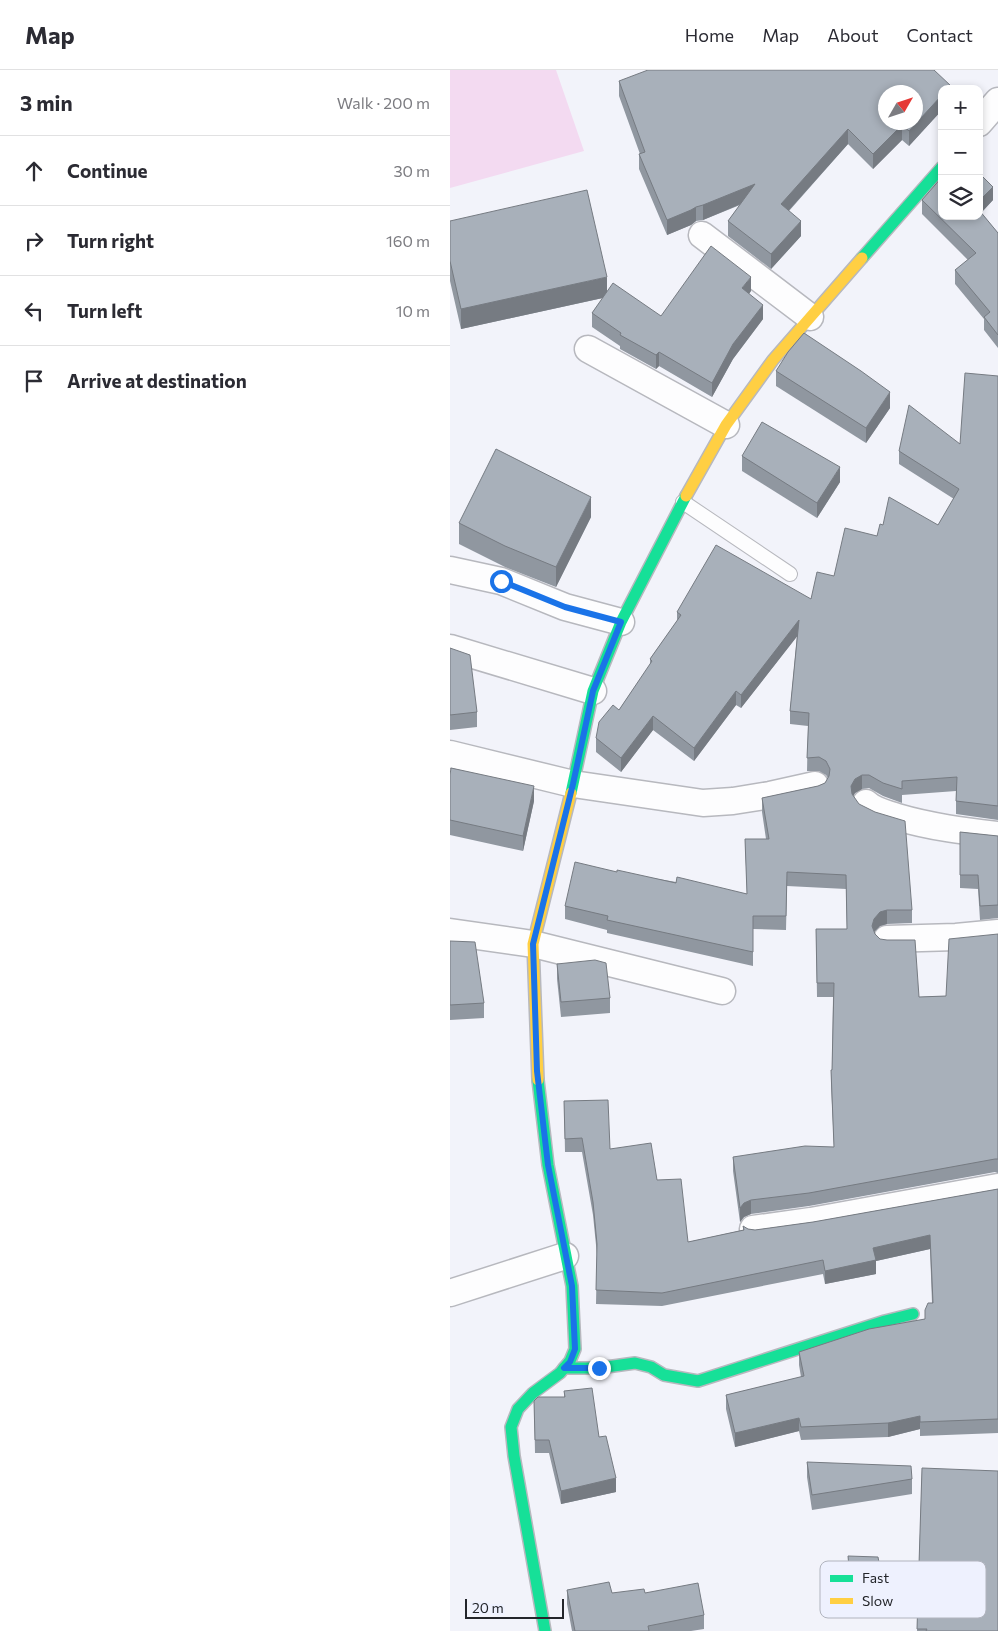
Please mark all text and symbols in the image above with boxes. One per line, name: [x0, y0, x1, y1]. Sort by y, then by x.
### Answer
text: Map: [25, 20, 75, 49]
text: Home: [685, 24, 734, 46]
text: Map: [762, 24, 799, 46]
text: About: [827, 24, 879, 46]
text: Contact: [907, 24, 973, 46]
north arrow: [878, 85, 923, 130]
map controls: [938, 85, 983, 220]
button: +: [938, 85, 983, 130]
text: 3 min: [20, 90, 73, 115]
text: Walk · 200 m: [337, 93, 430, 112]
button: −: [938, 130, 983, 175]
icon: ahead: [20, 157, 48, 185]
text: Continue: [67, 159, 147, 182]
text: 30 m: [393, 161, 430, 180]
button: layers: [938, 175, 983, 220]
icon: right: [20, 227, 48, 255]
text: Turn right: [67, 229, 154, 252]
text: 160 m: [386, 231, 430, 250]
icon: left: [20, 297, 48, 325]
text: Turn left: [67, 299, 142, 322]
text: 10 m: [396, 301, 430, 320]
icon: arrive: [20, 367, 48, 395]
text: Arrive at destination: [67, 369, 247, 392]
route start: [490, 570, 513, 593]
route end: [588, 1357, 611, 1380]
legend: [820, 1561, 986, 1618]
text: Fast: [862, 1569, 889, 1586]
text: Slow: [862, 1592, 893, 1609]
scale bar: [465, 1596, 564, 1619]
text: 20 m: [472, 1599, 504, 1616]

